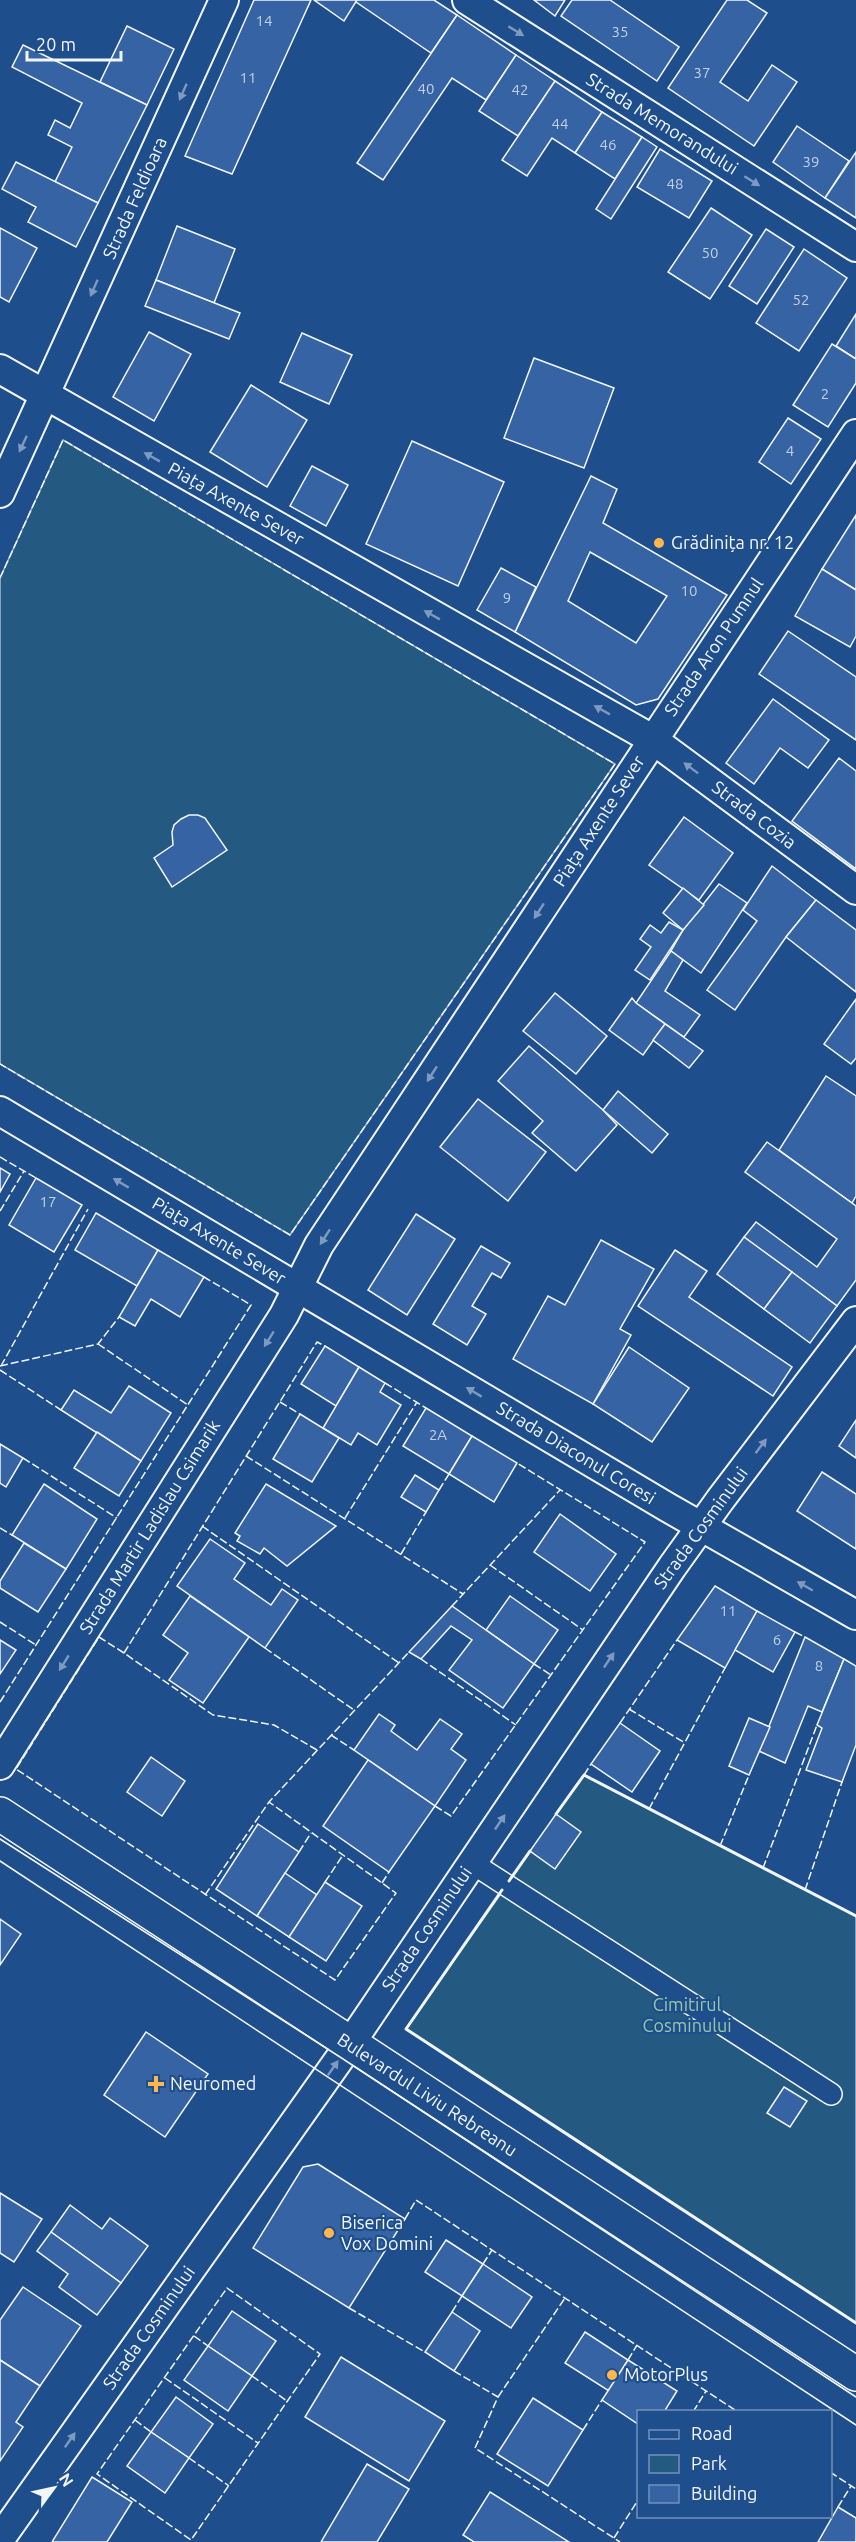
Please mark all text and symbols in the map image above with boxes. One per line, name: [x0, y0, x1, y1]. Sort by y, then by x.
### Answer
house number: 14: [256, 12, 272, 29]
house number: 35: [612, 23, 628, 40]
scale bar: [27, 24, 122, 62]
one-way arrow: [508, 26, 525, 37]
text: 20 m: [36, 34, 76, 54]
house number: 37: [694, 64, 710, 81]
street label: Strada Memorandului: [583, 68, 742, 178]
house number: 11: [240, 69, 256, 86]
house number: 40: [418, 80, 434, 97]
house number: 42: [512, 81, 528, 98]
one-way arrow: [178, 83, 187, 100]
house number: 44: [552, 115, 568, 132]
street label: Strada Feldioara: [98, 134, 170, 262]
house number: 46: [600, 136, 616, 153]
house number: 39: [803, 153, 819, 170]
house number: 48: [667, 175, 683, 192]
one-way arrow: [744, 176, 760, 187]
house number: 50: [702, 244, 718, 261]
one-way arrow: [89, 280, 98, 297]
house number: 52: [793, 291, 809, 308]
house number: 2: [821, 385, 829, 402]
one-way arrow: [18, 436, 27, 453]
house number: 4: [786, 442, 794, 459]
one-way arrow: [143, 452, 160, 462]
street label: Piața Axente Sever: [165, 458, 308, 549]
place label: Grădinița nr. 12: [671, 532, 794, 552]
marker: Grădinița nr. 12: [652, 536, 666, 550]
street label: Strada Aron Pumnul: [660, 574, 767, 719]
house number: 10: [681, 582, 697, 599]
house number: 9: [503, 589, 511, 606]
one-way arrow: [424, 609, 440, 620]
one-way arrow: [593, 706, 610, 716]
street label: Piața Axente Sever: [548, 751, 648, 890]
one-way arrow: [683, 762, 699, 774]
street label: Strada Cozia: [709, 776, 800, 852]
one-way arrow: [534, 903, 545, 919]
one-way arrow: [427, 1066, 438, 1082]
one-way arrow: [113, 1178, 130, 1188]
street label: Piața Axente Sever: [149, 1192, 290, 1288]
house number: 17: [40, 1193, 56, 1210]
one-way arrow: [319, 1228, 331, 1244]
one-way arrow: [264, 1331, 275, 1347]
one-way arrow: [466, 1387, 482, 1398]
street label: Strada Diaconul Coresi: [494, 1397, 659, 1507]
street label: Strada Martir Ladislau Csimarik: [75, 1416, 223, 1637]
house number: 2A: [429, 1426, 447, 1443]
one-way arrow: [755, 1438, 767, 1453]
street label: Strada Cosminului: [649, 1463, 751, 1592]
one-way arrow: [796, 1581, 813, 1591]
house number: 11: [720, 1602, 736, 1619]
house number: 6: [773, 1631, 781, 1648]
one-way arrow: [603, 1653, 615, 1669]
one-way arrow: [59, 1655, 70, 1671]
house number: 8: [815, 1657, 823, 1674]
one-way arrow: [494, 1814, 505, 1830]
street label: Strada Cosminului: [377, 1862, 475, 1994]
park label: Cimitirul Cosminului: [642, 1994, 732, 2035]
street label: Bulevardul Liviu Rebreanu: [334, 2029, 521, 2160]
one-way arrow: [326, 2061, 338, 2076]
place label: Neuromed: [170, 2073, 256, 2093]
marker: Neuromed: [147, 2075, 165, 2093]
place label: Biserica Vox Domini: [341, 2212, 433, 2253]
marker: Biserica Vox Domini: [322, 2226, 336, 2240]
street label: Strada Cosminului: [98, 2262, 198, 2393]
place label: MotorPlus: [624, 2364, 708, 2384]
marker: MotorPlus: [605, 2368, 619, 2382]
legend: [637, 2410, 832, 2518]
text: Road: [691, 2423, 733, 2443]
one-way arrow: [64, 2432, 76, 2448]
text: Park: [691, 2453, 727, 2473]
north arrow: [24, 2458, 84, 2518]
text: N: [56, 2470, 77, 2490]
text: Building: [691, 2483, 757, 2503]

